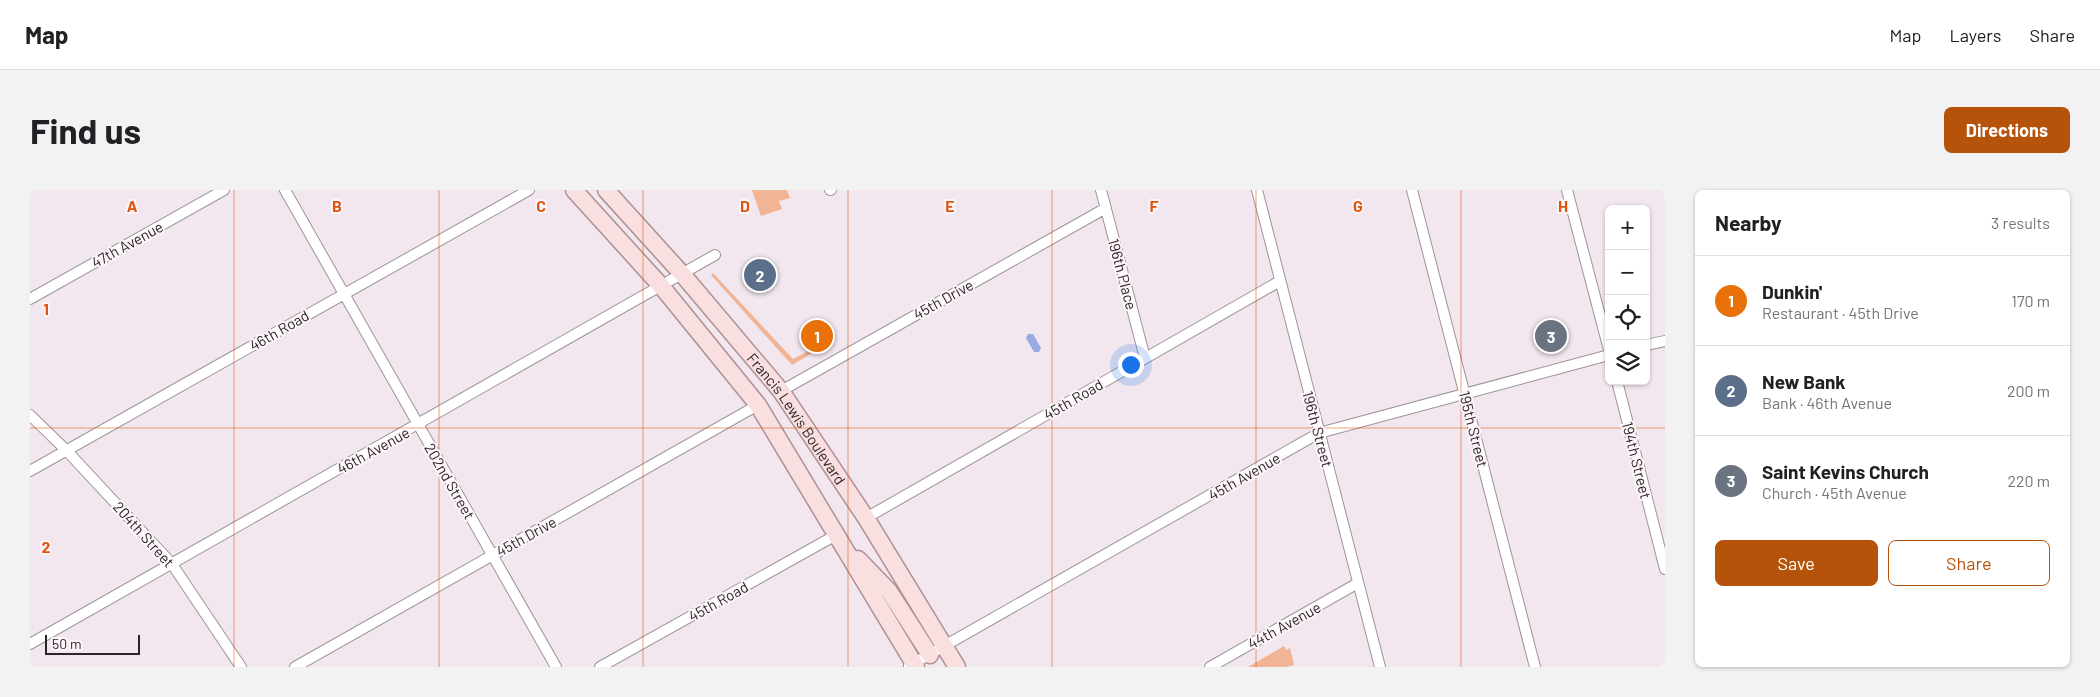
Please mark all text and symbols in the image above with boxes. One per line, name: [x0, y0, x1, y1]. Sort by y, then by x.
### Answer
text: Map: [25, 20, 68, 49]
text: Map: [1889, 24, 1921, 46]
text: Layers: [1949, 24, 2002, 46]
text: Share: [2030, 24, 2075, 46]
button: Directions: [1944, 107, 2070, 153]
text: Find us: [30, 109, 141, 151]
text: A: [127, 196, 138, 215]
text: B: [332, 196, 342, 215]
text: C: [536, 196, 546, 215]
text: D: [740, 196, 750, 215]
text: E: [945, 196, 955, 215]
text: F: [1150, 196, 1159, 215]
text: G: [1353, 196, 1363, 215]
text: H: [1558, 196, 1568, 215]
map controls: [1605, 205, 1650, 385]
button: +: [1605, 205, 1650, 250]
text: Nearby: [1715, 210, 1781, 235]
text: 3 results: [1991, 213, 2050, 232]
street label: 47th Avenue: [88, 217, 166, 271]
street label: 196th Place: [1105, 236, 1141, 312]
button: −: [1605, 250, 1650, 295]
pin: 2: [744, 256, 776, 294]
street label: 45th Drive: [910, 275, 976, 323]
text: Dunkin': [1762, 280, 1822, 303]
text: 1: [1728, 291, 1734, 310]
text: 170 m: [2011, 291, 2050, 310]
button: locate: [1605, 295, 1650, 340]
text: 1: [43, 299, 49, 318]
text: Restaurant · 45th Drive: [1762, 303, 1919, 322]
street label: 46th Road: [246, 306, 312, 354]
pin: 1: [801, 317, 833, 355]
pin: 3: [1535, 317, 1567, 355]
button: layers: [1605, 340, 1650, 385]
street label: Francis Lewis Boulevard: [744, 349, 850, 488]
your location: [1118, 352, 1144, 378]
text: New Bank: [1762, 370, 1845, 393]
street label: 45th Road: [1040, 375, 1106, 423]
text: 2: [1727, 381, 1735, 400]
text: 200 m: [2007, 381, 2050, 400]
street label: 196th Street: [1299, 389, 1337, 469]
street label: 195th Street: [1456, 389, 1492, 469]
text: Bank · 46th Avenue: [1762, 393, 1892, 412]
street label: 194th Street: [1619, 420, 1655, 500]
street label: 46th Avenue: [334, 423, 412, 477]
street label: 202nd Street: [421, 440, 479, 522]
street label: 45th Avenue: [1205, 448, 1283, 504]
text: Saint Kevins Church: [1762, 460, 1929, 483]
text: 3: [1727, 471, 1735, 490]
text: 220 m: [2007, 471, 2050, 490]
text: Church · 45th Avenue: [1762, 483, 1907, 502]
street label: 204th Street: [110, 497, 178, 571]
street label: 45th Drive: [493, 512, 559, 560]
text: 2: [42, 537, 51, 556]
button: Save: [1715, 540, 1878, 586]
button: Share: [1888, 540, 2050, 586]
street label: 45th Road: [685, 577, 751, 625]
street label: 44th Avenue: [1244, 598, 1324, 652]
scale bar: [45, 632, 140, 655]
text: 50 m: [52, 635, 81, 652]

